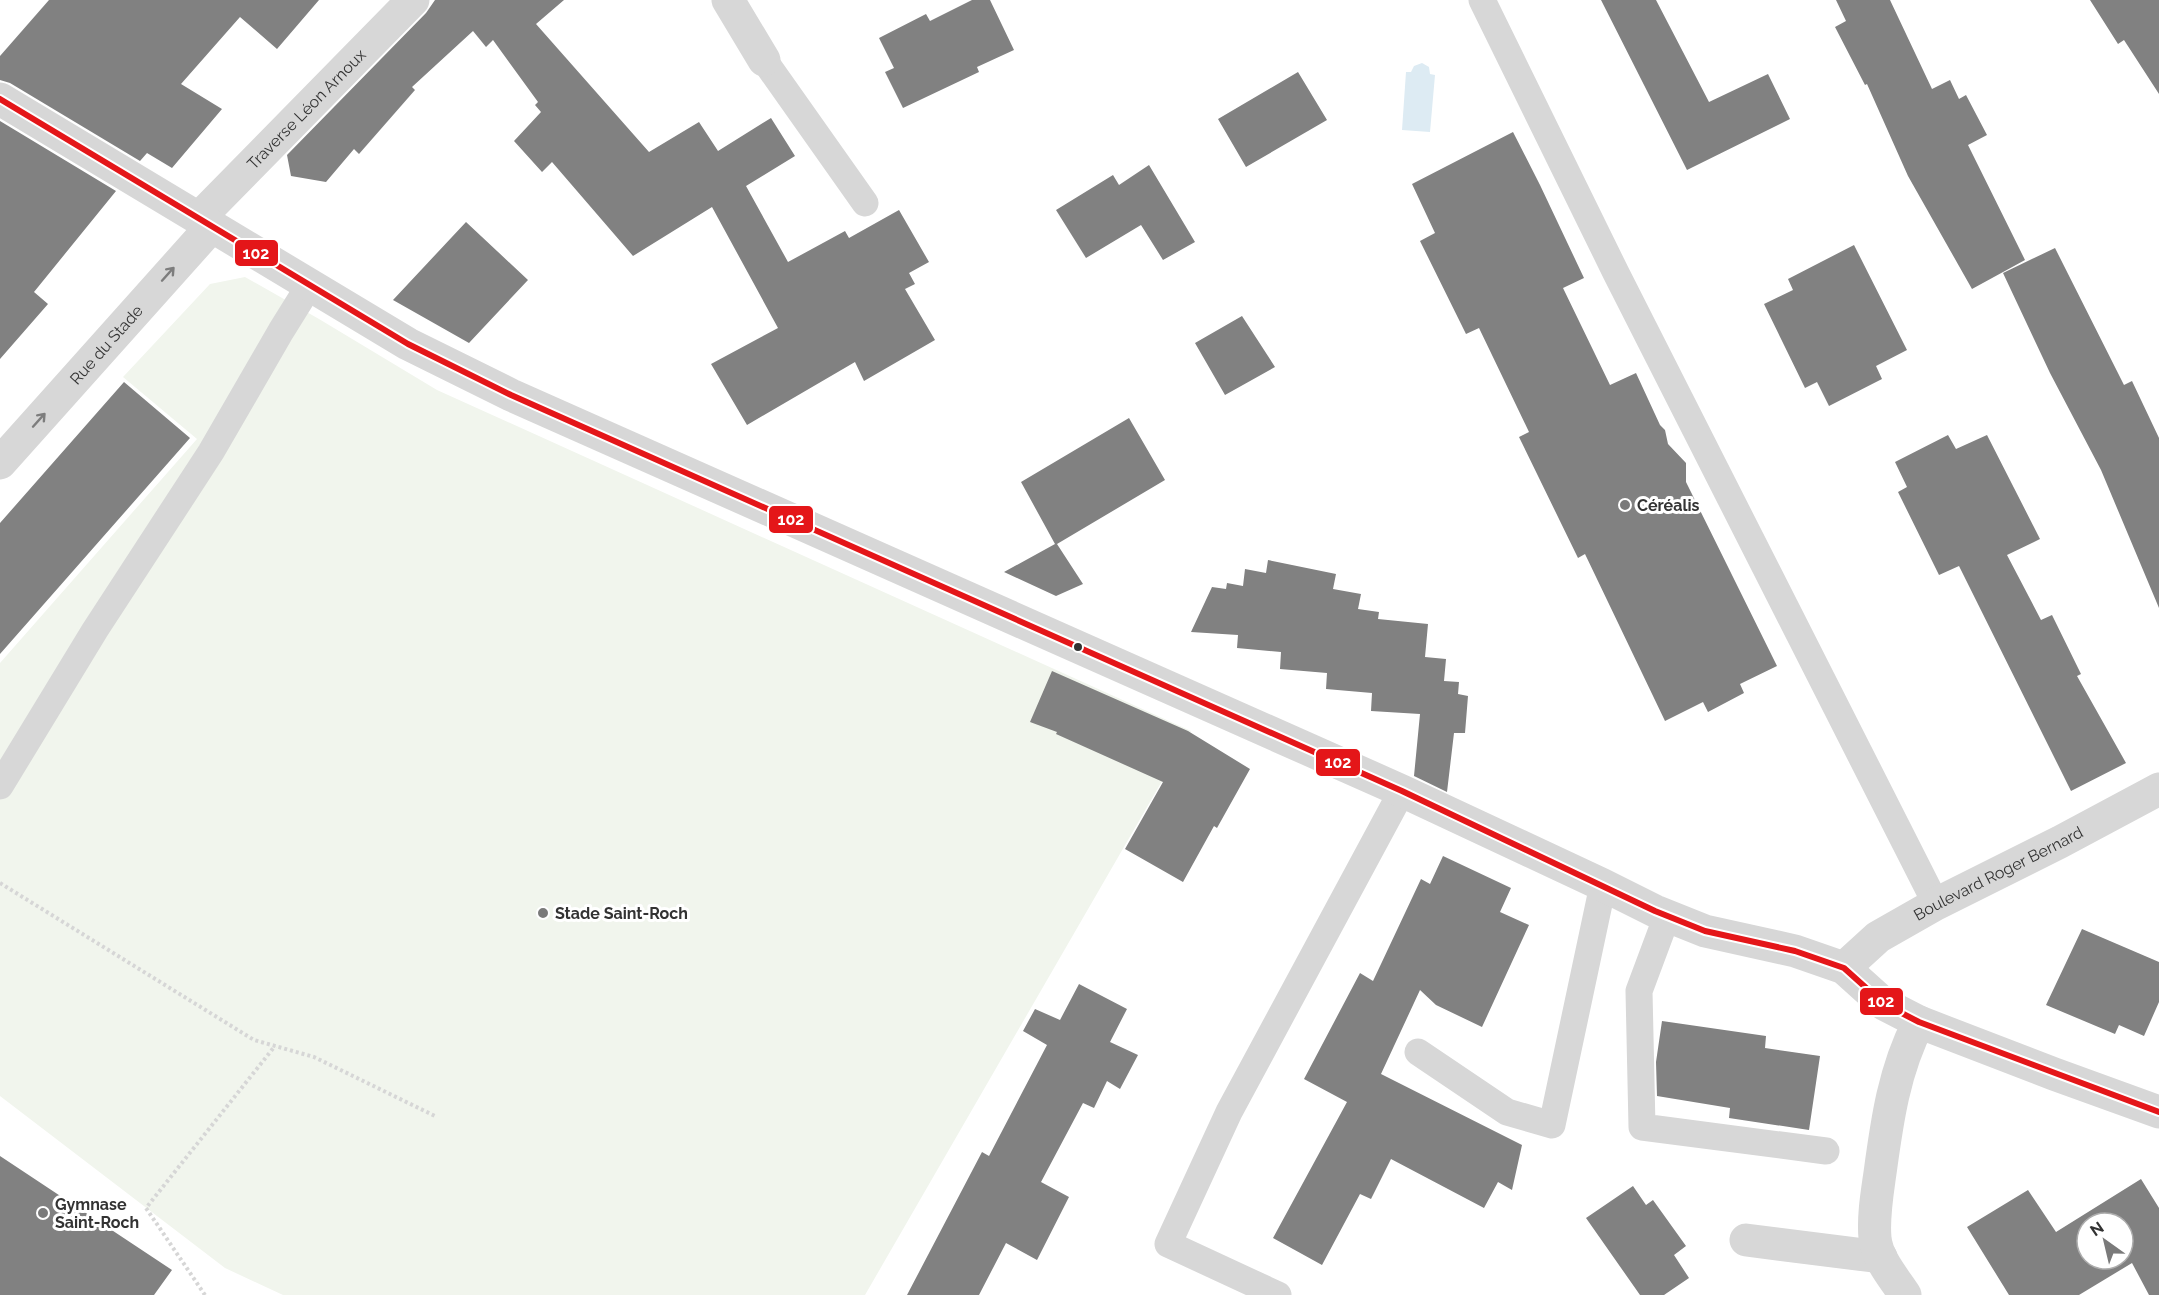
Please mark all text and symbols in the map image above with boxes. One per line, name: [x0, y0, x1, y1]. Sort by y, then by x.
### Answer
street label: Traverse Léon Arnoux: [243, 45, 370, 173]
line badge: 102: [234, 239, 279, 267]
text: 102: [243, 244, 269, 263]
one-way arrow: [161, 267, 175, 282]
street label: Rue du Stade: [66, 301, 147, 388]
one-way arrow: [32, 413, 46, 428]
place label: Céréalis: [1637, 496, 1700, 515]
marker: Céréalis: [1618, 498, 1632, 512]
line badge: 102: [768, 505, 814, 534]
text: 102: [778, 510, 804, 529]
unlabelled marker: [1072, 641, 1084, 653]
line badge: 102: [1315, 748, 1361, 777]
text: 102: [1325, 753, 1351, 772]
street label: Boulevard Roger Bernard: [1910, 823, 2086, 925]
place label: Stade Saint-Roch: [555, 904, 688, 923]
marker: Stade Saint-Roch: [536, 906, 550, 920]
line badge: 102: [1859, 987, 1904, 1016]
text: 102: [1868, 992, 1894, 1011]
place label: Gymnase Saint-Roch: [55, 1195, 139, 1232]
marker: Gymnase Saint-Roch: [36, 1206, 50, 1220]
north arrow: [2075, 1211, 2135, 1271]
text: N: [2087, 1218, 2107, 1240]

